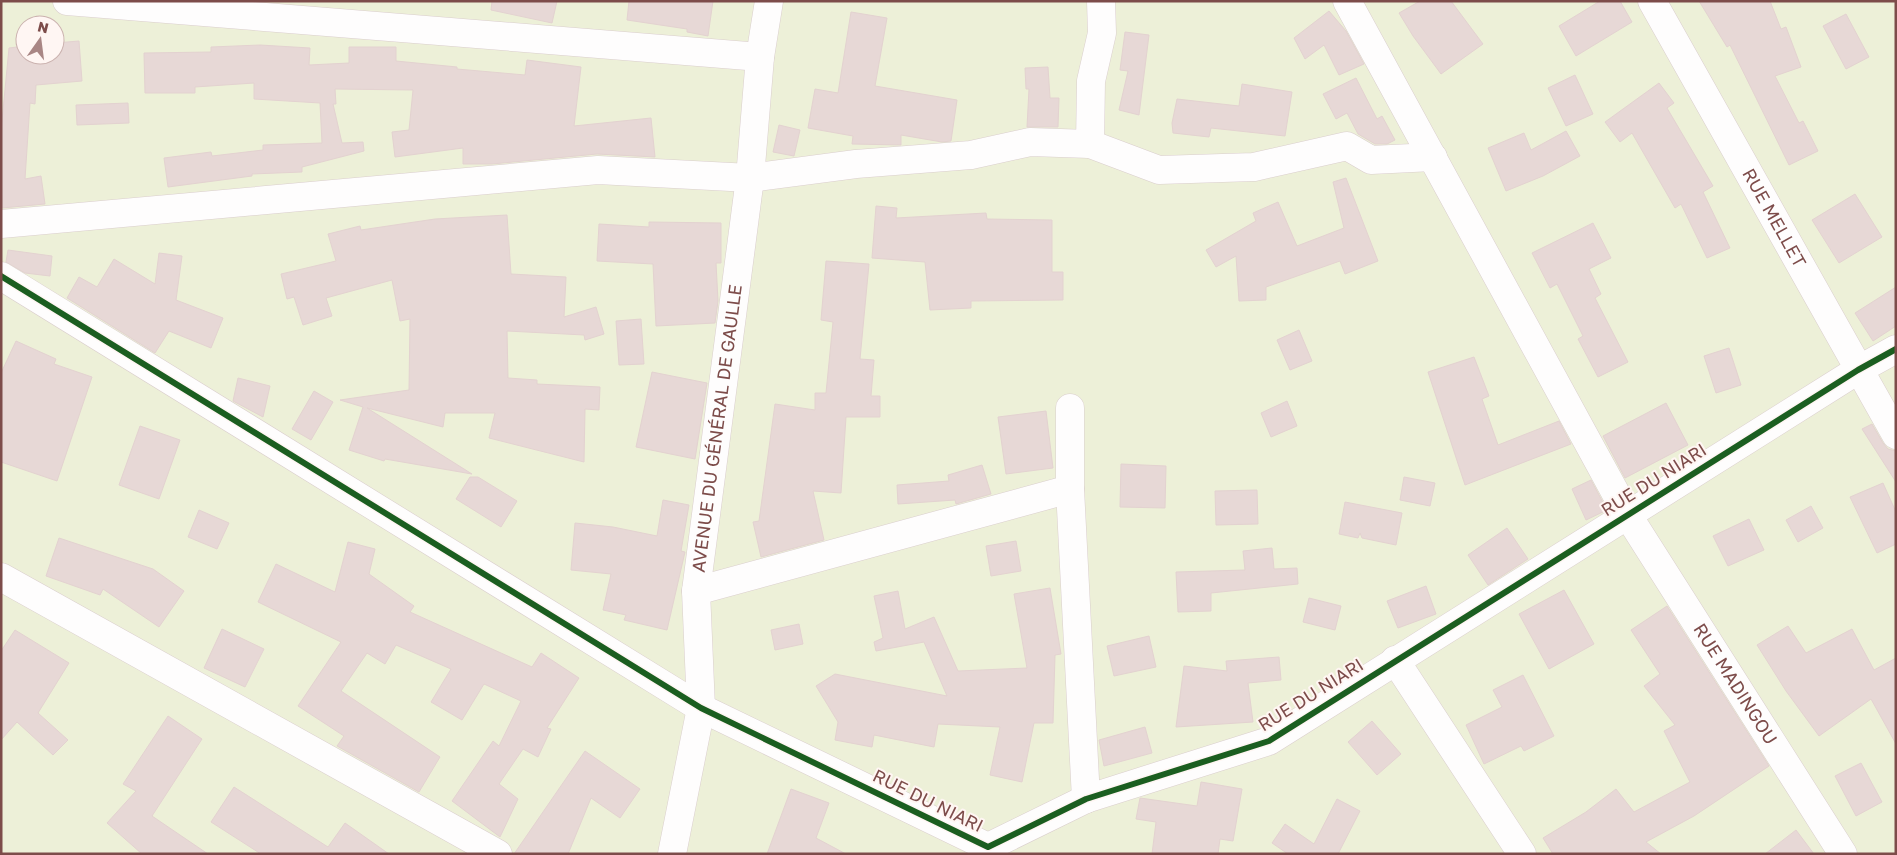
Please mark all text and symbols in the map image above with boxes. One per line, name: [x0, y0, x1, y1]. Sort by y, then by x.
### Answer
north arrow: [15, 15, 65, 65]
text: N: [36, 17, 50, 36]
street label: RUE MELLET: [1738, 164, 1811, 271]
street label: AVENUE DU GÉNÉRAL DE GAULLE: [687, 283, 746, 573]
street label: RUE DU NIARI: [1597, 438, 1710, 520]
street label: RUE MADINGOU: [1689, 619, 1783, 748]
street label: RUE DU NIARI: [1254, 653, 1367, 735]
street label: RUE DU NIARI: [870, 764, 987, 836]

